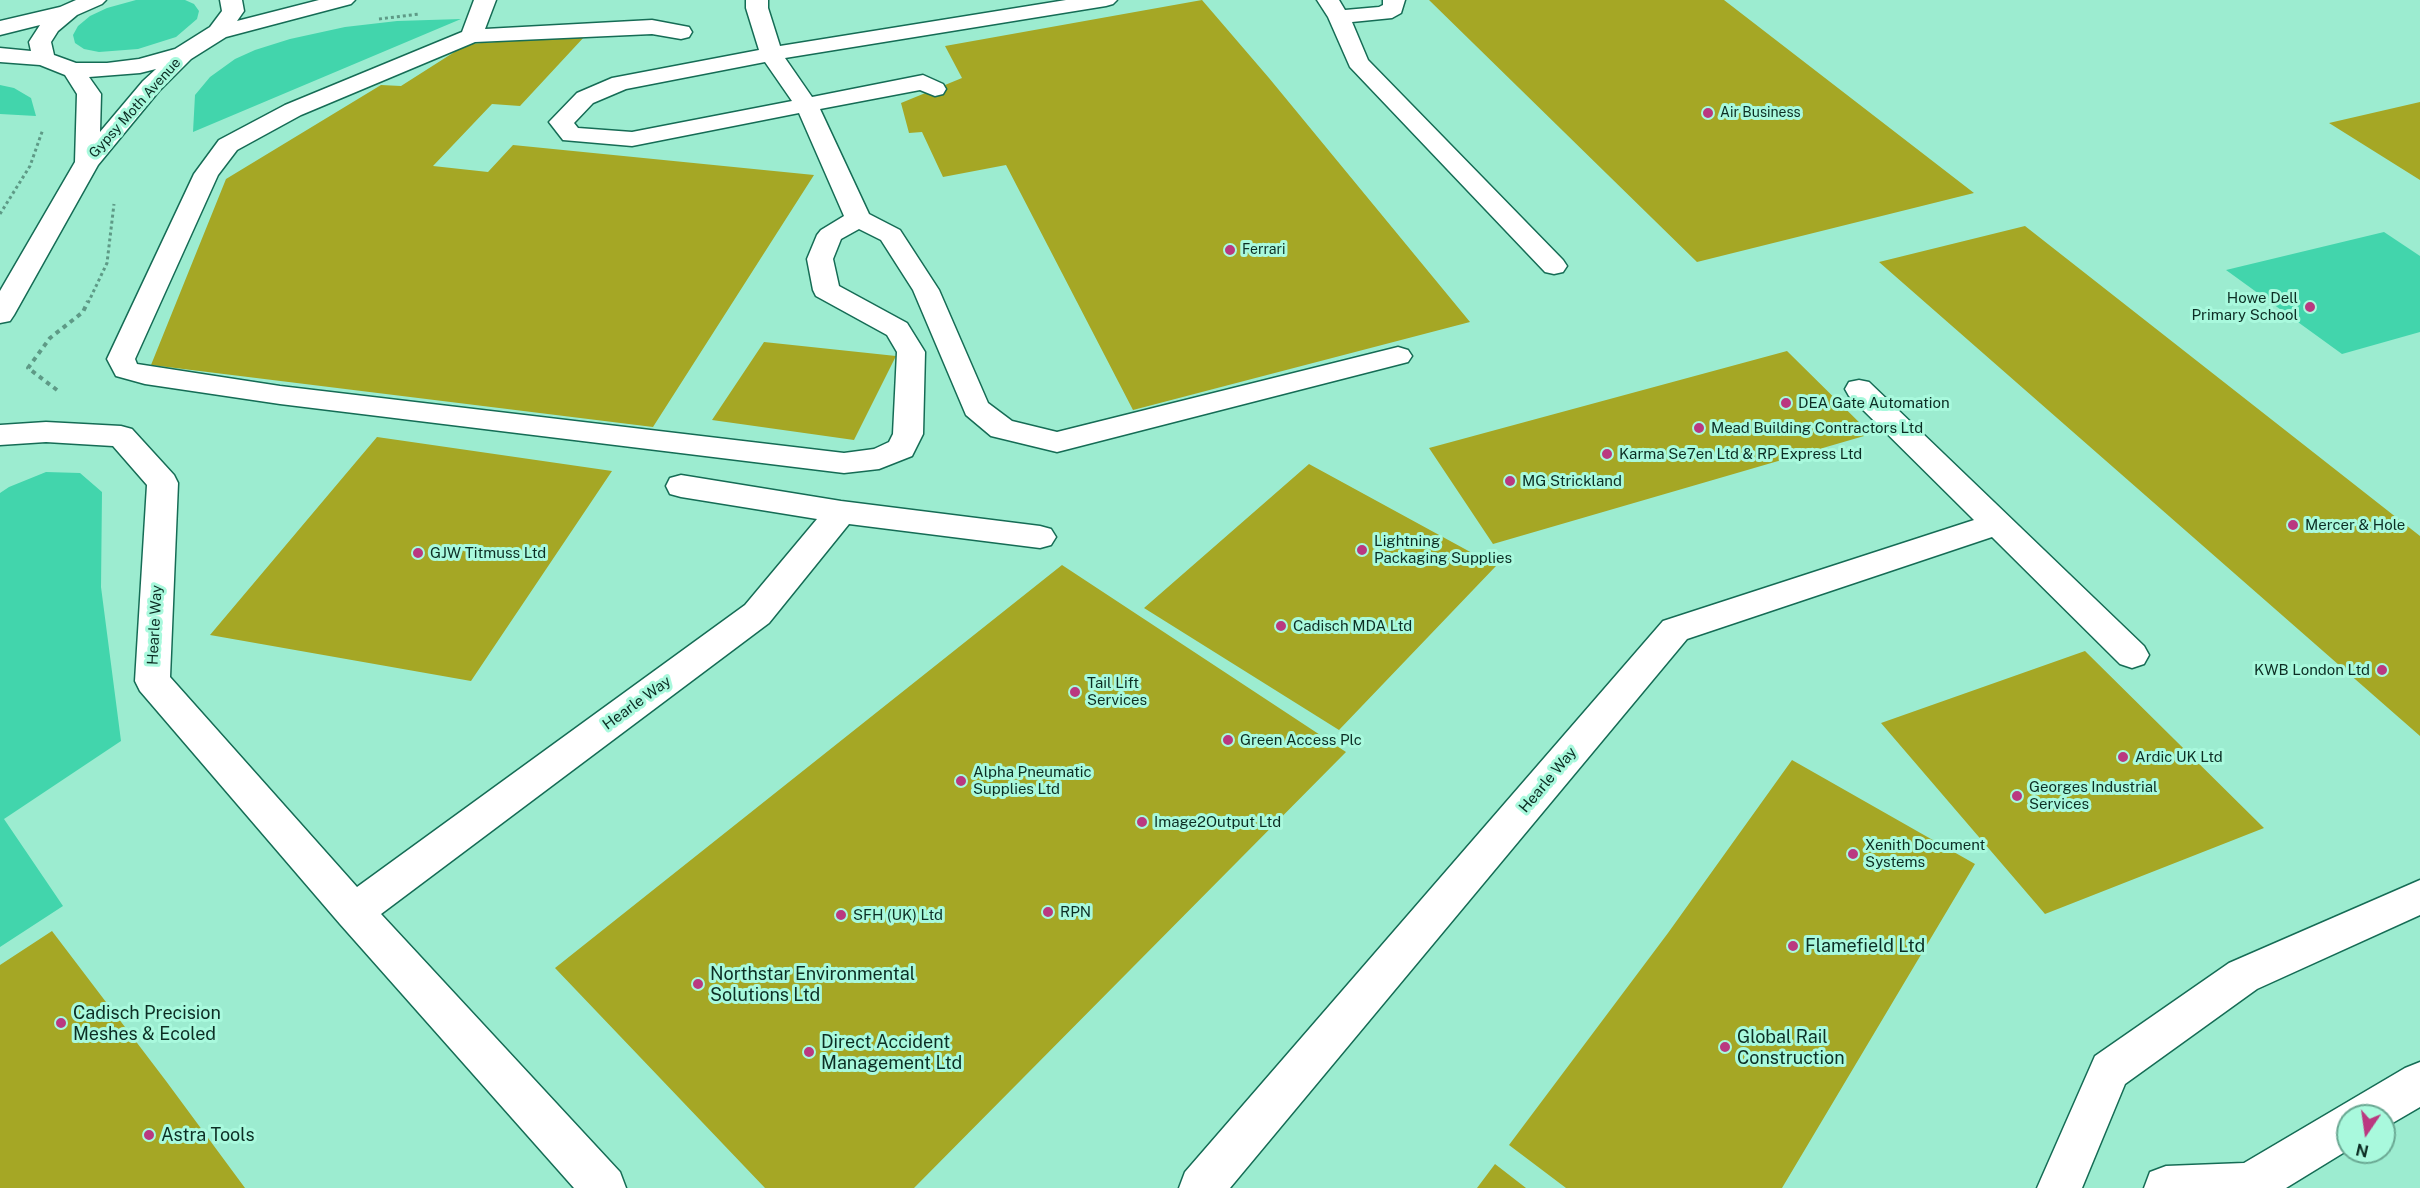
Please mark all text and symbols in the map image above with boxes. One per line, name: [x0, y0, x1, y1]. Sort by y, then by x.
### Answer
street label: Gypsy Moth Avenue: [86, 54, 184, 162]
place label: Air Business: [1720, 105, 1801, 121]
marker: Air Business: [1701, 106, 1715, 120]
place label: Ferrari: [1242, 242, 1285, 258]
marker: Ferrari: [1223, 243, 1237, 257]
place label: Howe Dell Primary School: [2192, 289, 2298, 324]
marker: Howe Dell Primary School: [2303, 300, 2317, 314]
place label: DEA Gate Automation: [1798, 394, 1950, 412]
marker: DEA Gate Automation: [1779, 396, 1793, 410]
place label: Mead Building Contractors Ltd: [1711, 419, 1923, 437]
marker: Mead Building Contractors Ltd: [1692, 421, 1706, 435]
place label: Karma Se7en Ltd & RP Express Ltd: [1619, 445, 1862, 463]
marker: Karma Se7en Ltd & RP Express Ltd: [1600, 447, 1614, 461]
place label: MG Strickland: [1522, 472, 1622, 490]
marker: MG Strickland: [1503, 474, 1517, 488]
place label: Mercer & Hole: [2305, 516, 2405, 534]
marker: Mercer & Hole: [2286, 518, 2300, 532]
place label: Lightning Packaging Supplies: [1374, 532, 1512, 567]
marker: Lightning Packaging Supplies: [1355, 543, 1369, 557]
place label: GJW Titmuss Ltd: [430, 544, 546, 562]
marker: GJW Titmuss Ltd: [411, 546, 425, 560]
street label: Hearle Way: [144, 585, 166, 665]
place label: Cadisch MDA Ltd: [1293, 617, 1412, 635]
marker: Cadisch MDA Ltd: [1274, 619, 1288, 633]
place label: KWB London Ltd: [2254, 661, 2370, 679]
marker: KWB London Ltd: [2375, 663, 2389, 677]
street label: Hearle Way: [599, 672, 675, 734]
place label: Tail Lift Services: [1087, 674, 1147, 709]
marker: Tail Lift Services: [1068, 685, 1082, 699]
place label: Green Access Plc: [1240, 731, 1362, 749]
marker: Green Access Plc: [1221, 733, 1235, 747]
street label: Hearle Way: [1515, 744, 1581, 816]
place label: Ardic UK Ltd: [2135, 748, 2223, 766]
marker: Ardic UK Ltd: [2116, 750, 2130, 764]
place label: Alpha Pneumatic Supplies Ltd: [973, 763, 1092, 798]
marker: Alpha Pneumatic Supplies Ltd: [954, 774, 968, 788]
place label: Georges Industrial Services: [2029, 778, 2158, 813]
marker: Georges Industrial Services: [2010, 789, 2024, 803]
place label: Image2Output Ltd: [1154, 813, 1281, 831]
marker: Image2Output Ltd: [1135, 815, 1149, 829]
place label: Xenith Document Systems: [1865, 836, 1985, 871]
marker: Xenith Document Systems: [1846, 847, 1860, 861]
place label: RPN: [1060, 903, 1091, 921]
marker: RPN: [1041, 905, 1055, 919]
place label: SFH (UK) Ltd: [853, 906, 943, 924]
marker: SFH (UK) Ltd: [834, 908, 848, 922]
place label: Flamefield Ltd: [1805, 935, 1925, 957]
marker: Flamefield Ltd: [1786, 939, 1800, 953]
place label: Northstar Environmental Solutions Ltd: [710, 963, 915, 1006]
marker: Northstar Environmental Solutions Ltd: [691, 977, 705, 991]
place label: Cadisch Precision Meshes & Ecoled: [73, 1002, 221, 1044]
marker: Cadisch Precision Meshes & Ecoled: [54, 1016, 68, 1030]
place label: Global Rail Construction: [1737, 1026, 1845, 1068]
place label: Direct Accident Management Ltd: [821, 1031, 962, 1074]
marker: Global Rail Construction: [1718, 1040, 1732, 1054]
marker: Direct Accident Management Ltd: [802, 1045, 816, 1059]
north arrow: [2336, 1104, 2396, 1164]
place label: Astra Tools: [161, 1124, 255, 1146]
marker: Astra Tools: [142, 1128, 156, 1142]
text: N: [2354, 1139, 2371, 1161]

